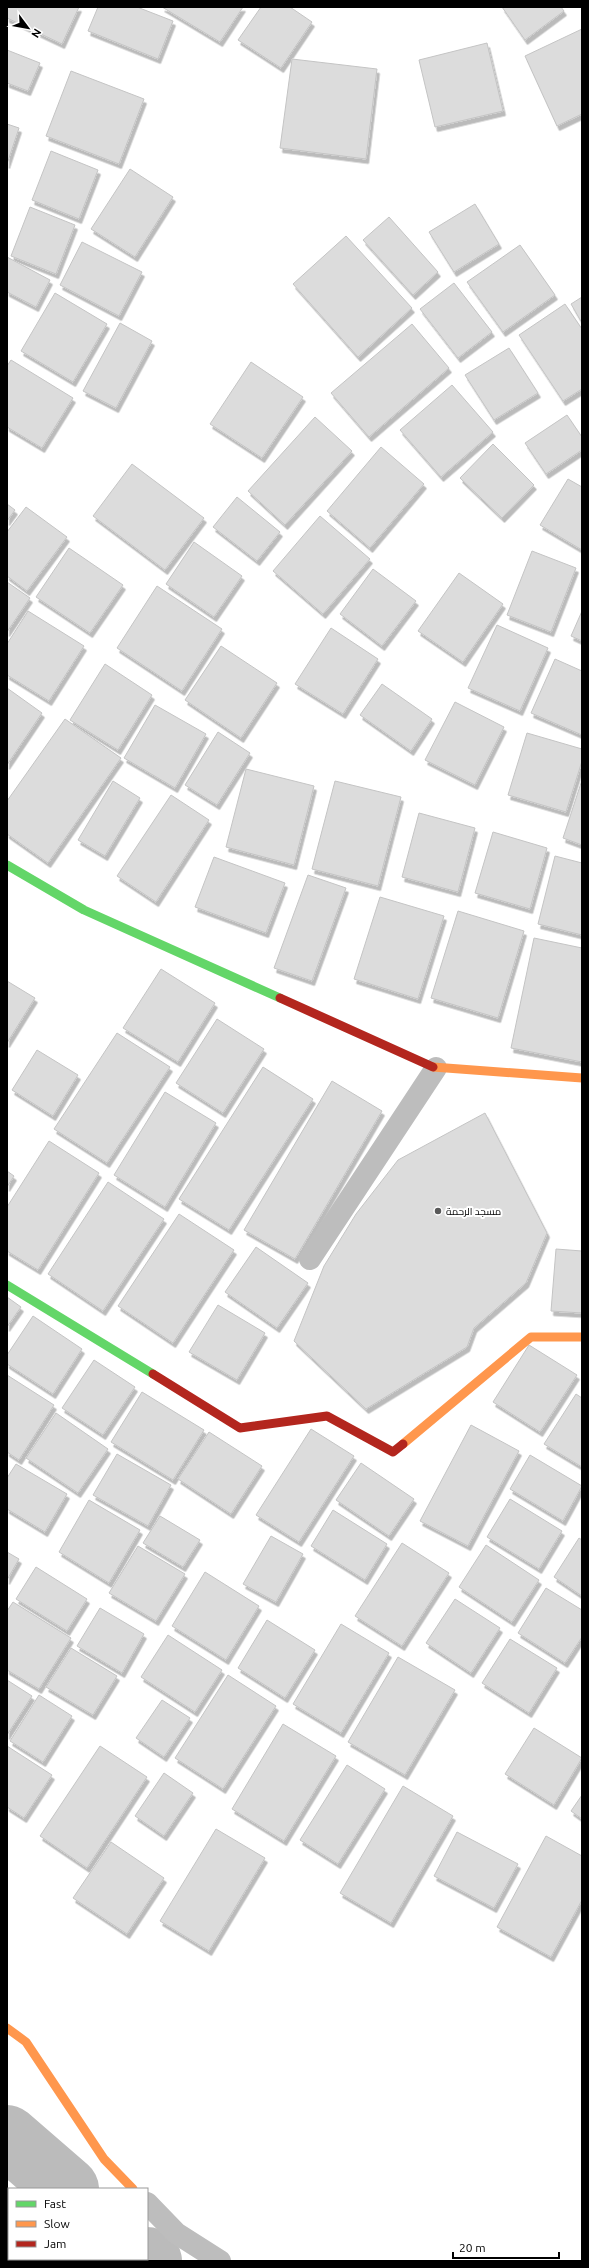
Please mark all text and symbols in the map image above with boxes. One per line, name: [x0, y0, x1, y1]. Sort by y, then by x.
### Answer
north arrow: [8, 8, 48, 48]
text: N: [29, 27, 44, 40]
marker: مسجد الرحمة: [433, 1206, 443, 1216]
place label: مسجد الرحمة: [446, 1206, 501, 1217]
legend: [8, 2188, 148, 2260]
text: Fast: [44, 2197, 66, 2210]
text: Slow: [44, 2217, 70, 2230]
scale bar: [453, 2234, 559, 2260]
text: Jam: [44, 2237, 66, 2250]
text: 20 m: [459, 2241, 486, 2254]

